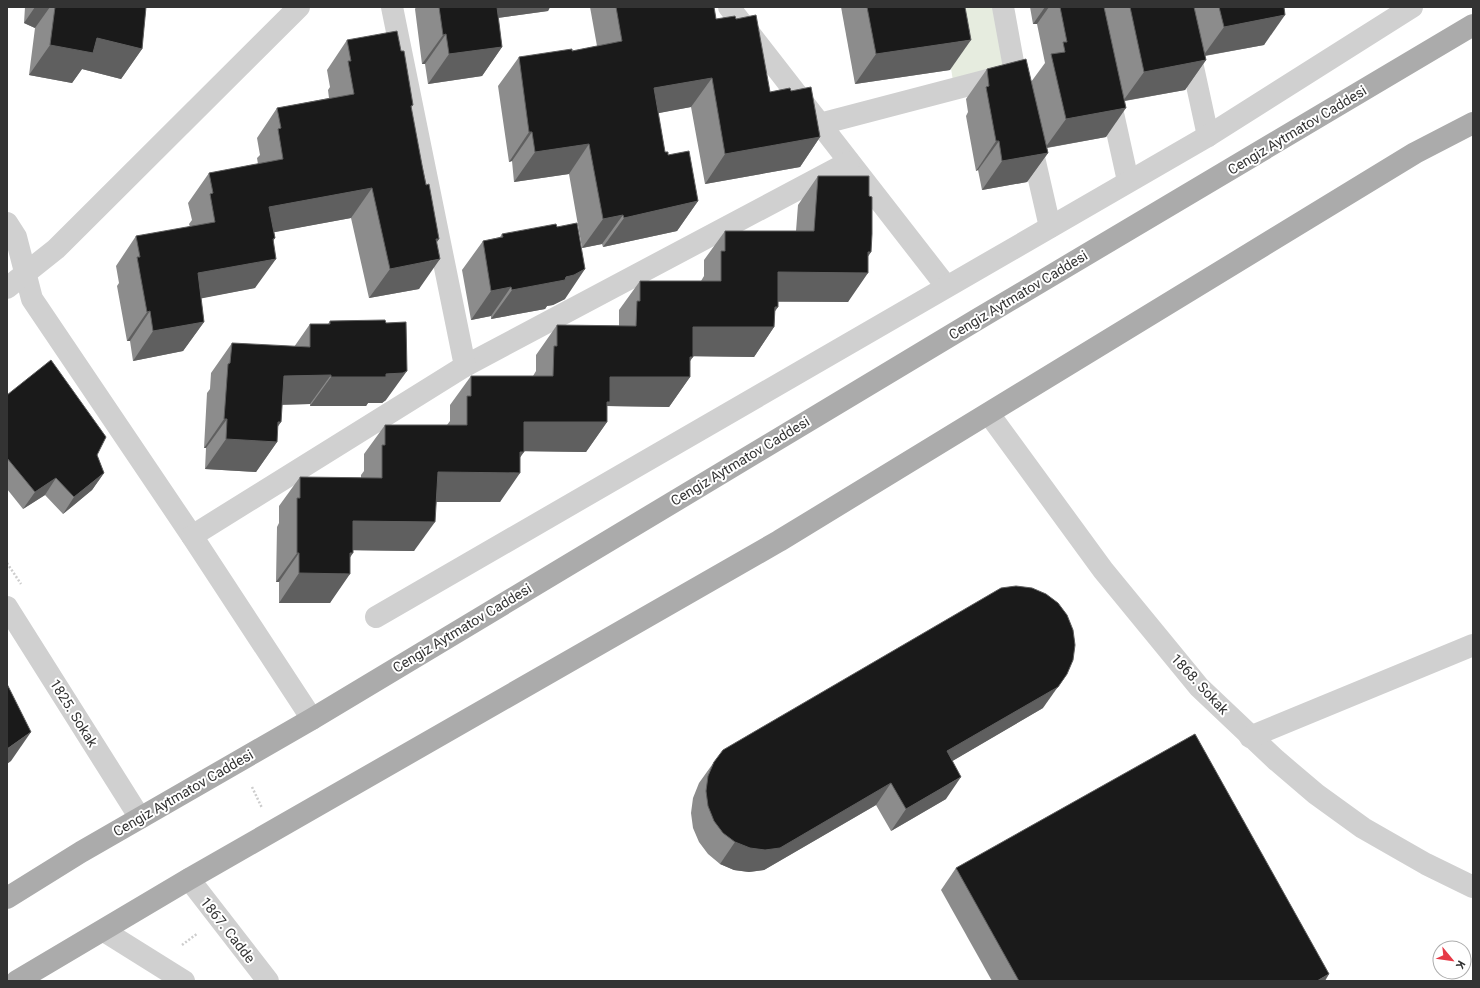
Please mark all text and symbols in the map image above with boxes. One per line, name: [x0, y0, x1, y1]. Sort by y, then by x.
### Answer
street label: Cengiz Aytmatov Caddesi: [1225, 82, 1369, 178]
street label: Cengiz Aytmatov Caddesi: [946, 247, 1090, 343]
street label: Cengiz Aytmatov Caddesi: [668, 413, 812, 509]
street label: Cengiz Aytmatov Caddesi: [390, 580, 534, 676]
street label: 1868. Sokak: [1168, 650, 1233, 718]
street label: 1825. Sokak: [47, 676, 102, 751]
street label: Cengiz Aytmatov Caddesi: [110, 746, 256, 840]
street label: 1867. Cadde: [198, 894, 258, 966]
north arrow: [1432, 940, 1472, 980]
text: K: [1452, 958, 1468, 972]

